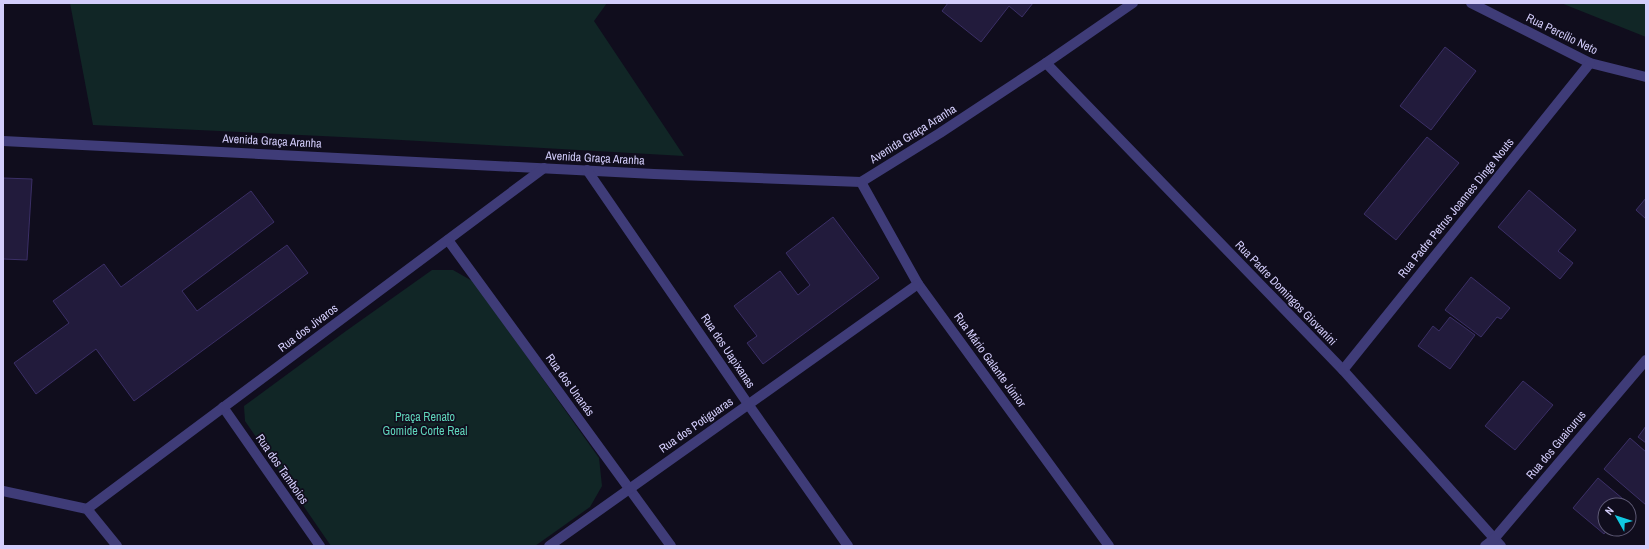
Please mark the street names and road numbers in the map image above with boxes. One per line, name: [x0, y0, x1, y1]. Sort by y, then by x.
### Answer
street label: Rua Percílio Neto: [1524, 10, 1600, 58]
street label: Avenida Graça Aranha: [866, 101, 960, 168]
street label: Avenida Graça Aranha: [221, 130, 323, 152]
street label: Rua Padre Petrus Joannes Dinge Nouts: [1395, 135, 1518, 281]
street label: Avenida Graça Aranha: [544, 147, 646, 169]
street label: Rua Padre Domingos Giovanini: [1232, 237, 1340, 349]
street label: Rua dos Jivaros: [275, 300, 341, 356]
street label: Rua Mário Galante Júnior: [950, 309, 1030, 411]
street label: Rua dos Uapixanas: [697, 311, 759, 391]
street label: Rua dos Unanás: [542, 351, 598, 419]
street label: Rua dos Potiguaras: [656, 393, 736, 456]
street label: Rua dos Guaicurus: [1523, 407, 1589, 483]
street label: Rua dos Tamboios: [252, 431, 312, 507]

